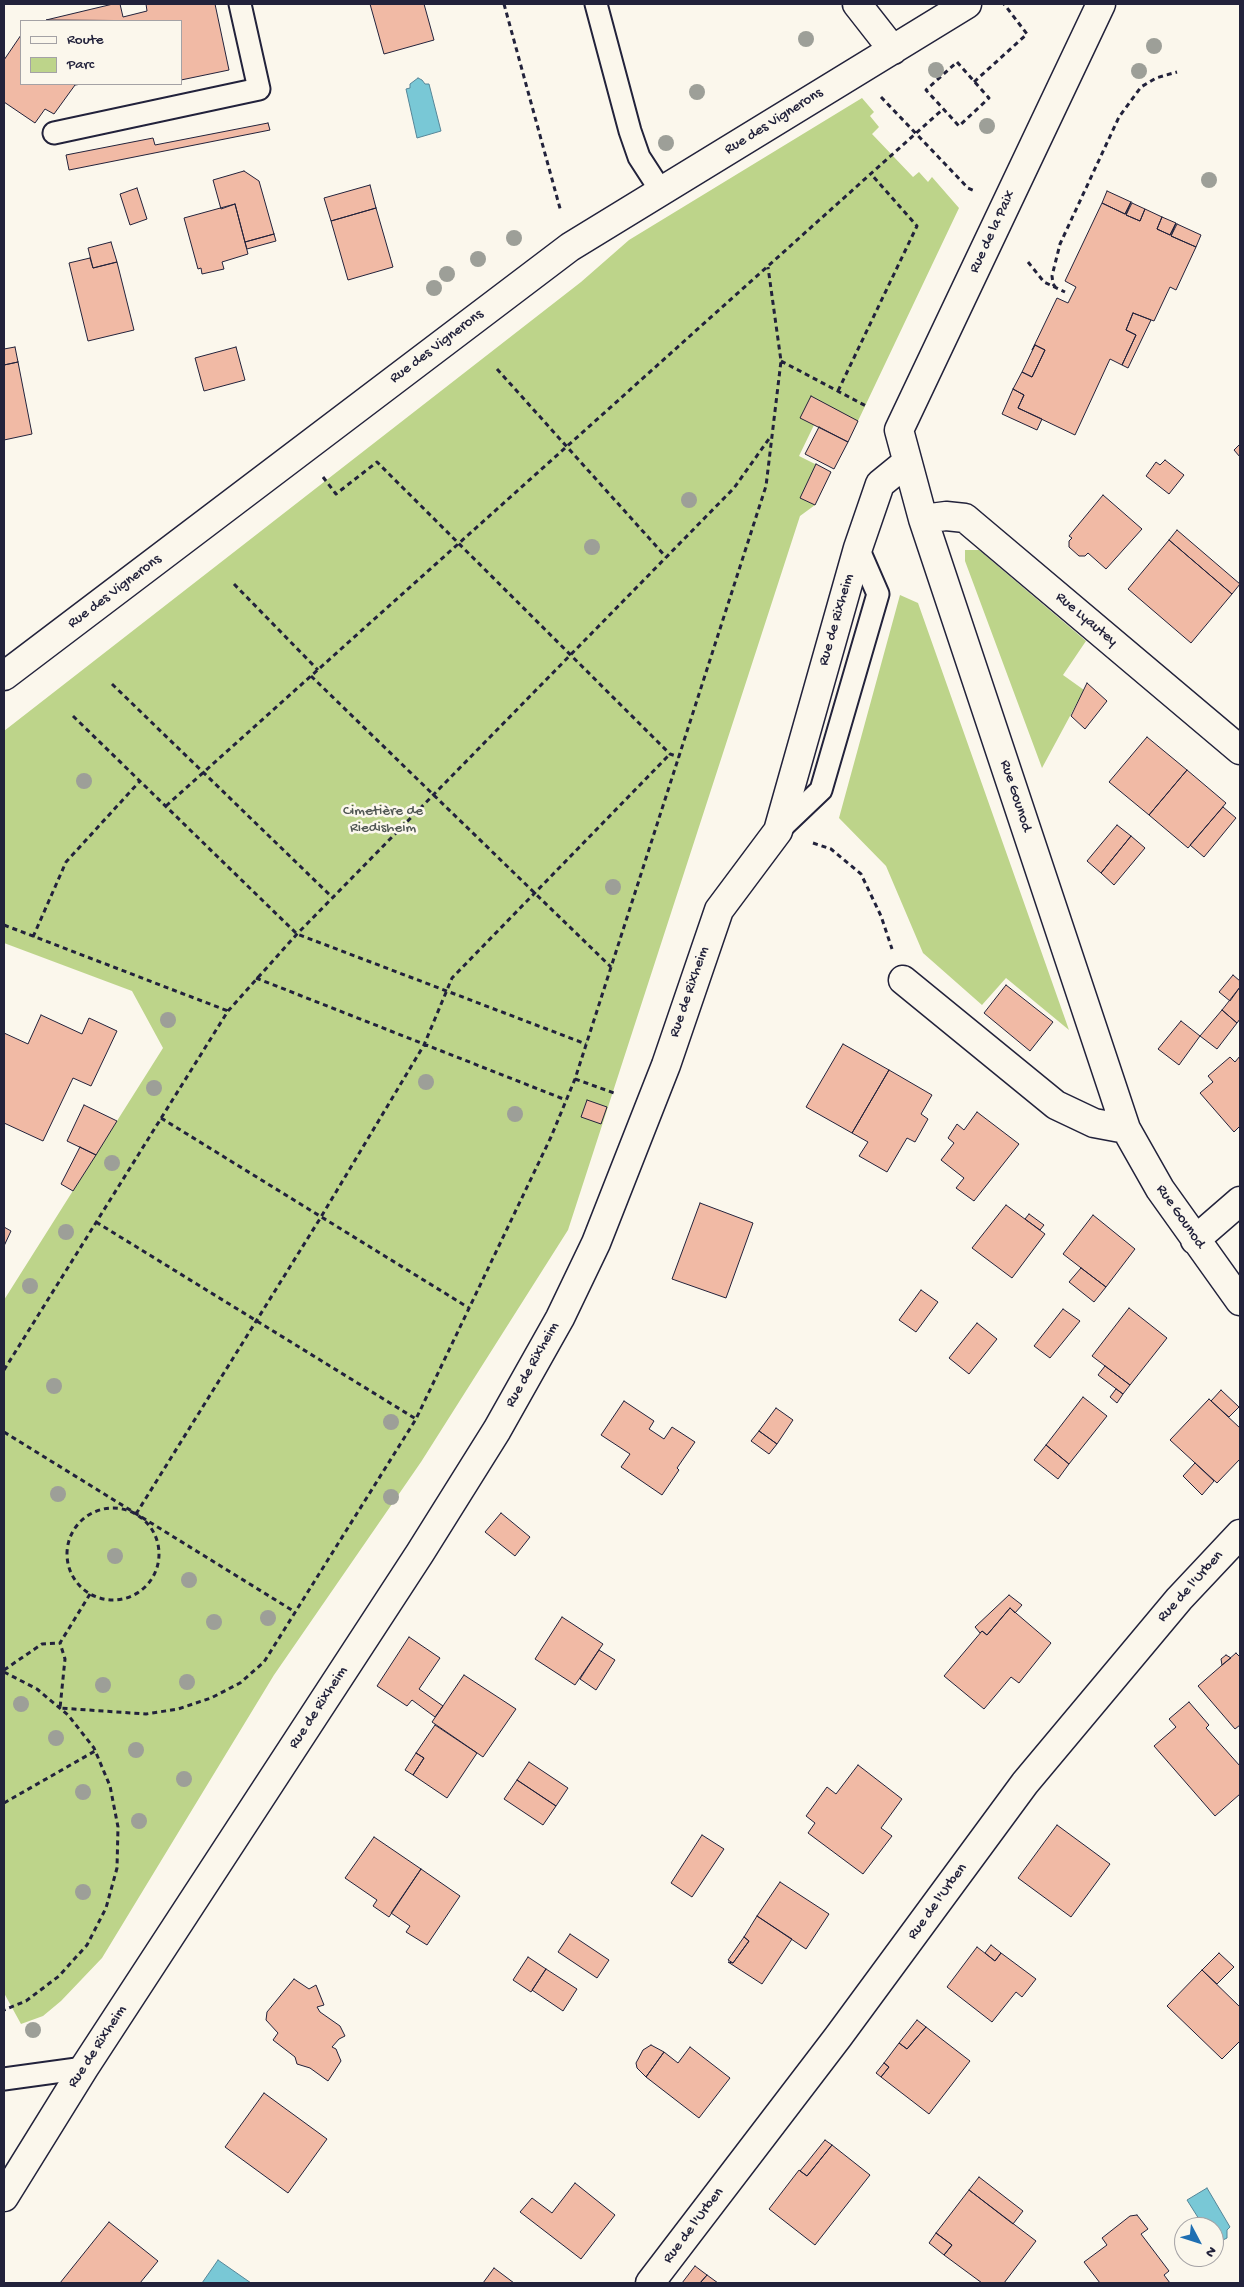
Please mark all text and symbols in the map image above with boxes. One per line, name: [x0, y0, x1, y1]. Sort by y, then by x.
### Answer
legend: [20, 20, 182, 85]
text: Route: [67, 31, 104, 49]
text: Parc: [67, 56, 94, 74]
street label: Rue des Vignerons: [722, 85, 826, 159]
street label: Rue de la Paix: [966, 188, 1020, 276]
street label: Rue des Vignerons: [387, 306, 487, 388]
street label: Rue des Vignerons: [65, 551, 165, 633]
street label: Rue de Rixheim: [815, 572, 859, 668]
street label: Rue Lyautey: [1051, 589, 1121, 651]
street label: Rue Gounod: [995, 758, 1035, 834]
park label: Cimetière de Riedisheim: [343, 803, 423, 838]
street label: Rue de Rixheim: [666, 944, 714, 1040]
street label: Rue Gounod: [1151, 1181, 1209, 1253]
street label: Rue de Rixheim: [502, 1319, 564, 1411]
street label: Rue de l'Urben: [1154, 1547, 1228, 1627]
street label: Rue de Rixheim: [286, 1663, 352, 1753]
street label: Rue de l'Urben: [904, 1860, 972, 1944]
street label: Rue de Rixheim: [65, 2002, 131, 2092]
street label: Rue de l'Urben: [660, 2185, 728, 2267]
north arrow: [1174, 2217, 1224, 2267]
text: N: [1201, 2242, 1220, 2260]

